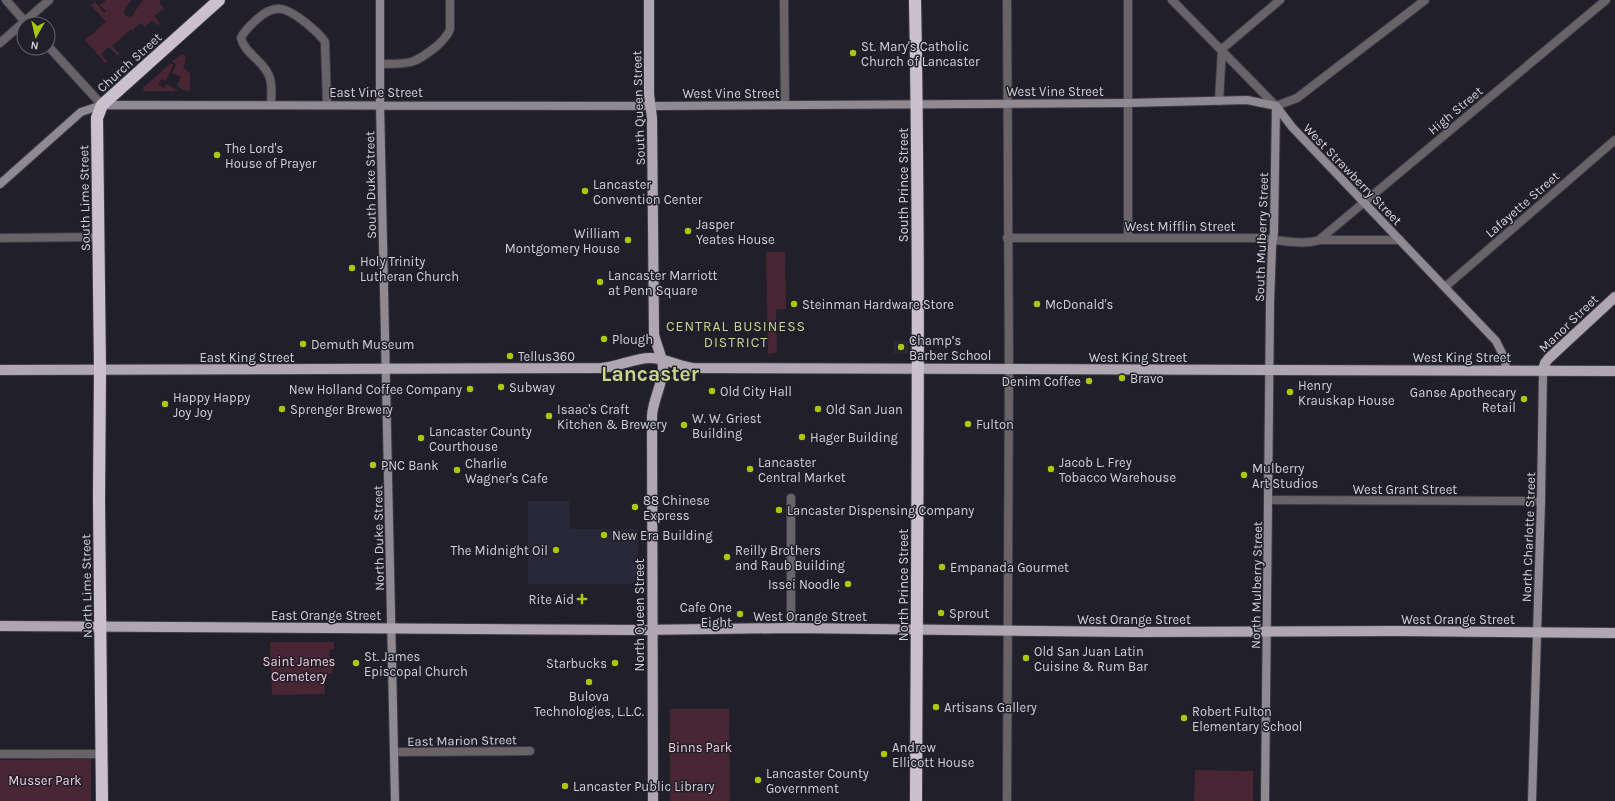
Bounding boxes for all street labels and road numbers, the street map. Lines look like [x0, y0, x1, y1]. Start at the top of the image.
street label: Church Street [94, 29, 165, 95]
street label: South Queen Street [629, 50, 648, 166]
street label: High Street [1425, 83, 1486, 138]
street label: West Vine Street [1006, 84, 1104, 99]
street label: East Vine Street [329, 85, 423, 100]
street label: West Vine Street [682, 86, 780, 101]
street label: West Strawberry Street [1300, 120, 1405, 228]
street label: South Prince Street [896, 128, 911, 242]
street label: South Duke Street [362, 131, 379, 239]
street label: South Lime Street [76, 145, 93, 251]
street label: Lafayette Street [1482, 168, 1562, 240]
street label: South Mulberry Street [1252, 172, 1271, 302]
street label: West Mifflin Street [1125, 219, 1235, 234]
street label: Manor Street [1536, 291, 1601, 355]
street label: East King Street [200, 350, 295, 365]
street label: West King Street [1089, 350, 1187, 365]
street label: West King Street [1413, 350, 1511, 365]
street label: North Charlotte Street [1519, 472, 1538, 602]
street label: West Grant Street [1353, 482, 1457, 497]
street label: North Duke Street [370, 485, 387, 591]
street label: North Mulberry Street [1248, 521, 1265, 649]
street label: North Prince Street [896, 529, 911, 641]
street label: North Lime Street [78, 534, 95, 638]
street label: North Queen Street [632, 558, 647, 671]
street label: East Orange Street [271, 608, 381, 623]
street label: West Orange Street [753, 609, 867, 624]
street label: West Orange Street [1077, 612, 1191, 627]
street label: West Orange Street [1401, 612, 1515, 627]
street label: East Marion Street [407, 732, 517, 749]

